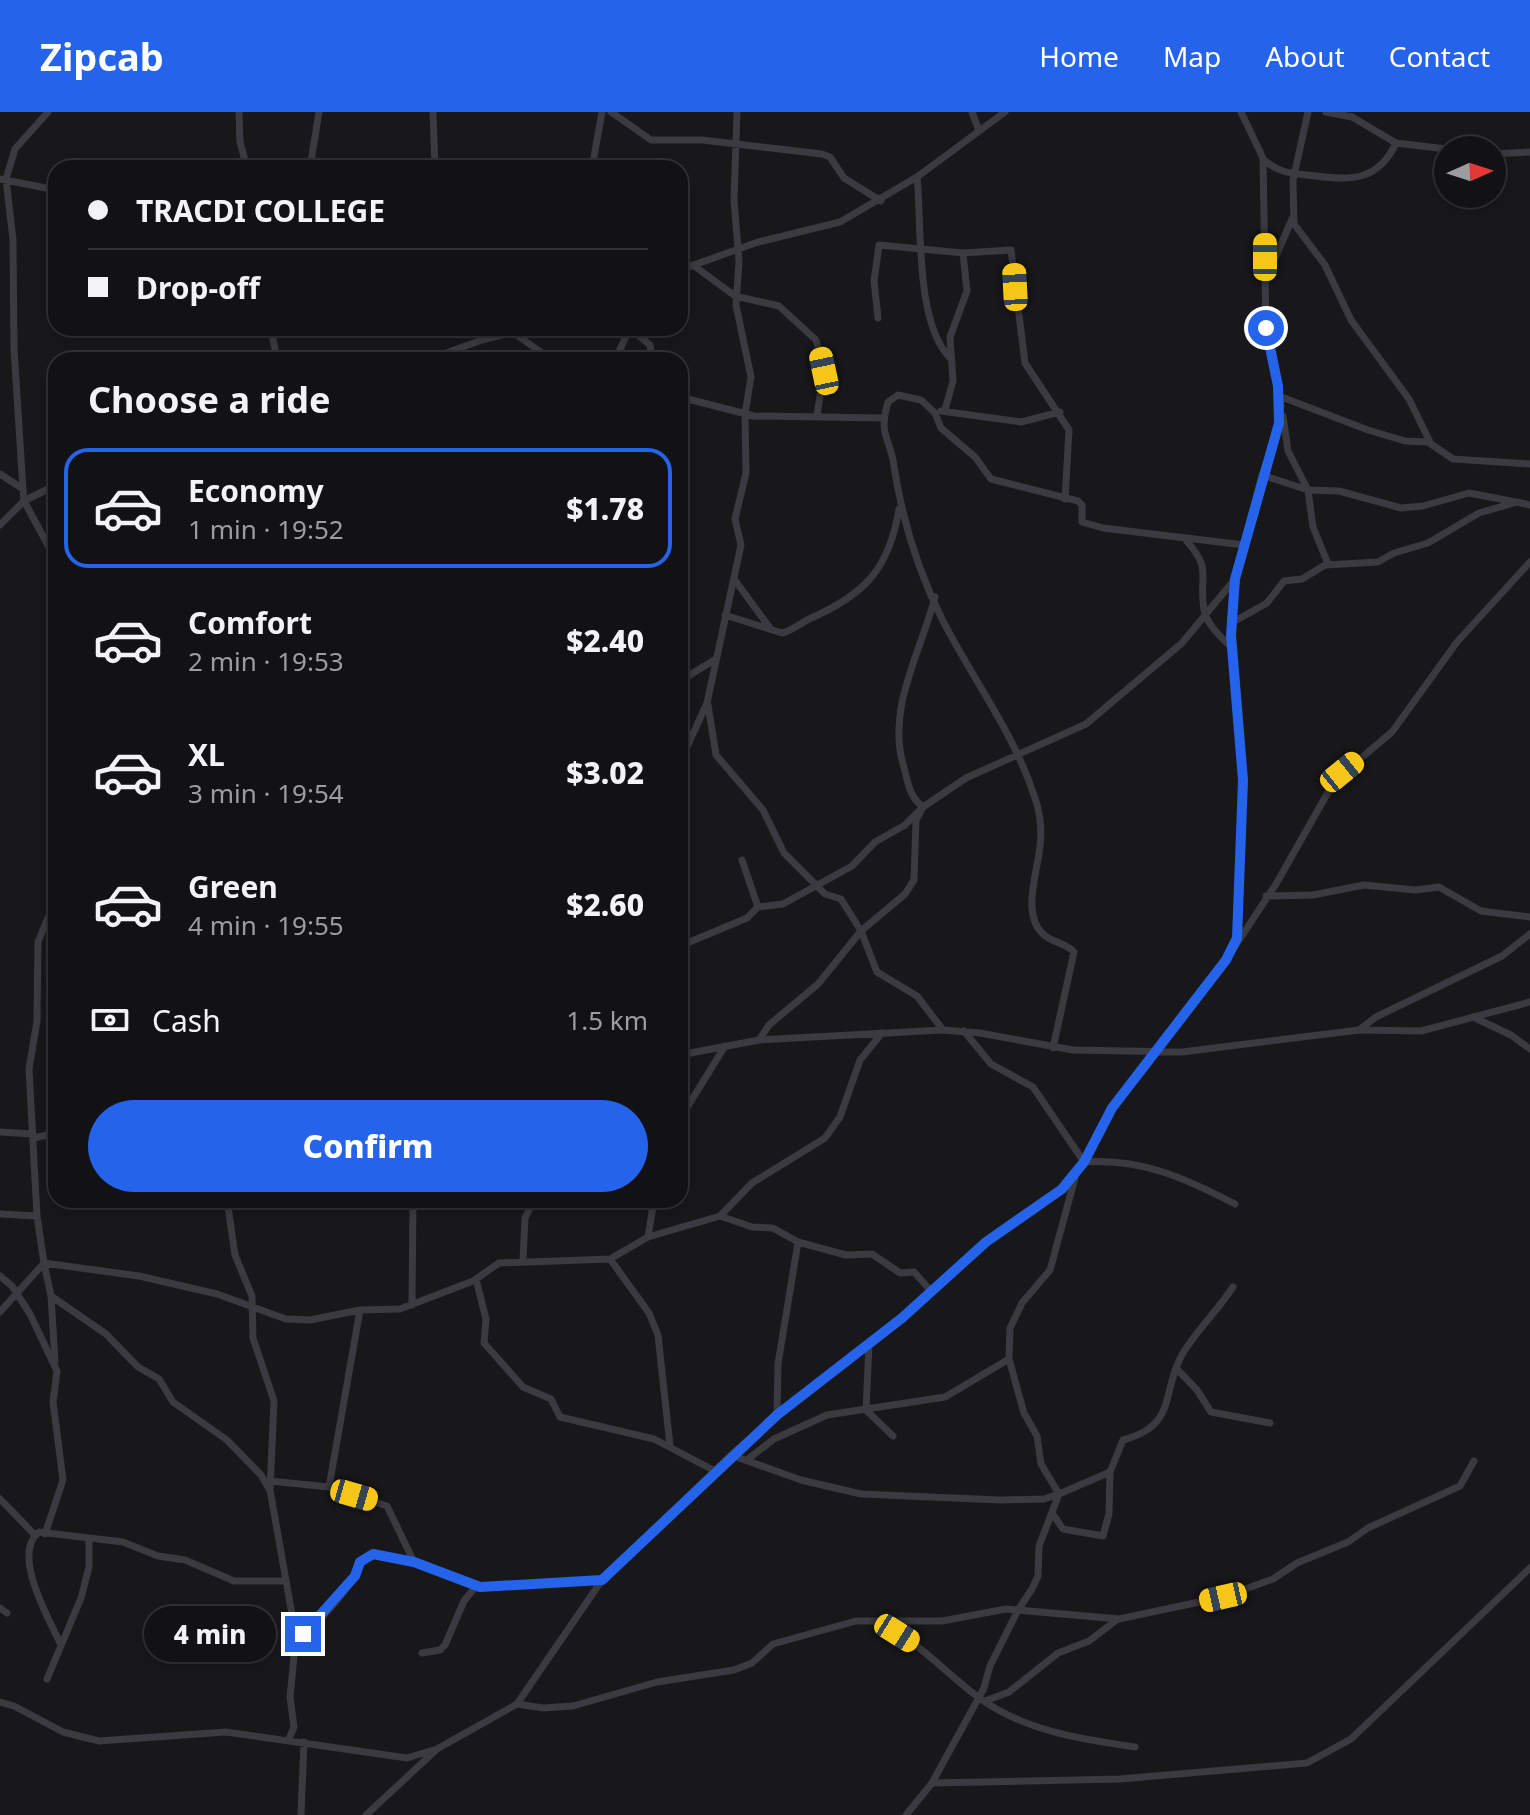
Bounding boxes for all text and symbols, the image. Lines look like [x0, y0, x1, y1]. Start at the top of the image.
text: Zipcab [40, 30, 164, 82]
text: Home [1039, 37, 1119, 75]
text: Map [1163, 37, 1221, 75]
text: About [1265, 37, 1345, 75]
text: Contact [1389, 37, 1490, 75]
north arrow [1434, 136, 1506, 208]
map controls [1434, 136, 1506, 208]
text: TRACDI COLLEGE [136, 190, 385, 231]
car [1253, 233, 1277, 281]
car [1002, 262, 1028, 312]
text: Drop-off [136, 267, 260, 308]
route start [1248, 310, 1284, 346]
car [807, 345, 841, 397]
text: Choose a ride [88, 375, 330, 424]
text: Economy [188, 470, 324, 511]
icon: car [92, 472, 164, 544]
text: $1.78 [566, 488, 644, 529]
text: 1 min · 19:52 [188, 511, 344, 547]
text: Comfort [188, 602, 312, 643]
icon: car [92, 604, 164, 676]
text: $2.40 [566, 620, 644, 661]
text: 2 min · 19:53 [188, 643, 344, 679]
text: XL [188, 734, 225, 775]
icon: car [92, 736, 164, 808]
car [1316, 748, 1368, 796]
text: $3.02 [566, 752, 644, 793]
text: 3 min · 19:54 [188, 775, 344, 811]
text: Green [188, 866, 278, 907]
icon: car [92, 868, 164, 940]
text: $2.60 [566, 884, 644, 925]
text: 4 min · 19:55 [188, 907, 344, 943]
icon: cash [88, 998, 132, 1042]
text: Cash [152, 1000, 221, 1041]
text: 1.5 km [566, 1002, 648, 1038]
button: Confirm [88, 1100, 648, 1192]
car [328, 1477, 380, 1513]
car [1197, 1580, 1249, 1614]
callout: 4 min [143, 1606, 275, 1662]
car [870, 1610, 924, 1656]
text: 4 min [174, 1616, 246, 1652]
route end [285, 1616, 321, 1652]

